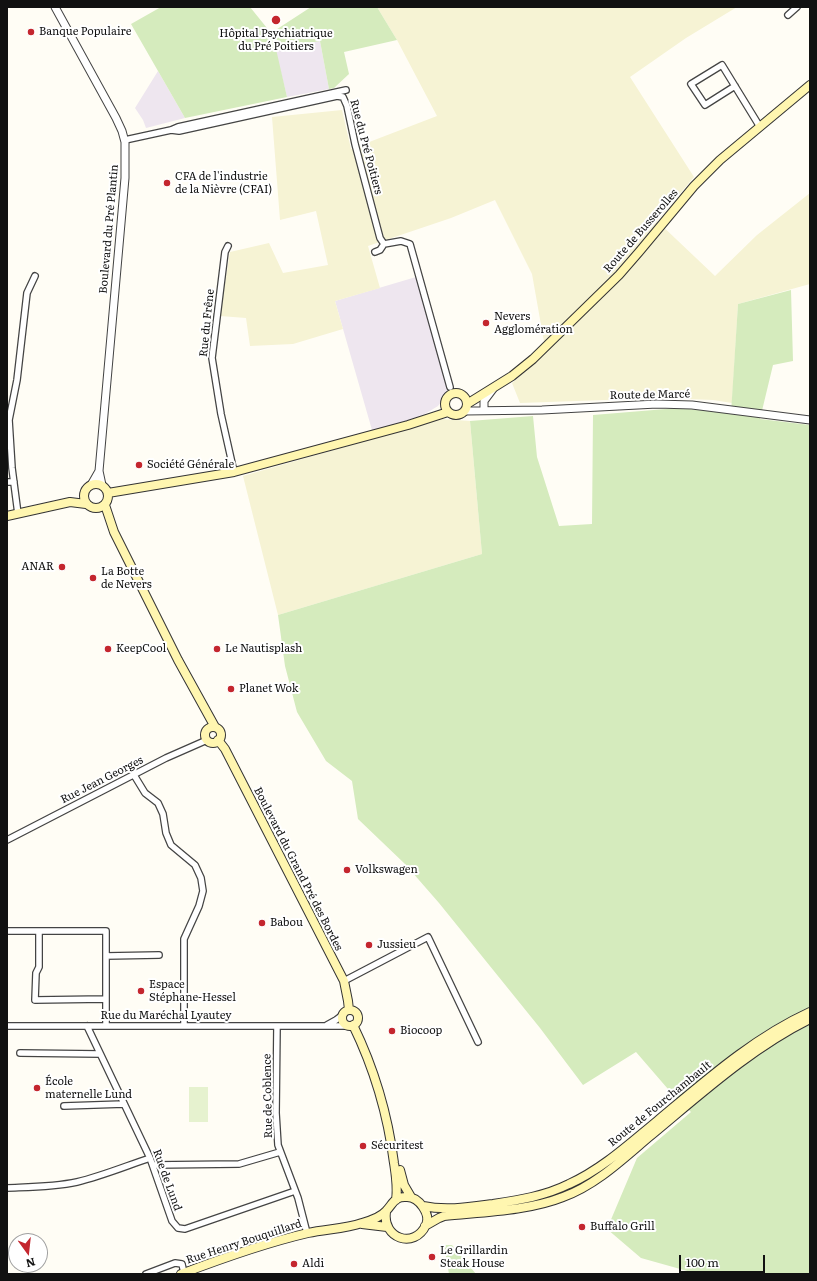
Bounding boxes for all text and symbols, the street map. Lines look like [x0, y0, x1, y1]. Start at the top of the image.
marker: Hôpital Psychiatrique du Pré Poitiers [270, 14, 282, 26]
place label: Banque Populaire [39, 25, 131, 39]
marker: Banque Populaire [26, 27, 36, 37]
place label: Hôpital Psychiatrique du Pré Poitiers [219, 27, 333, 53]
street label: Rue du Pré Poitiers [347, 98, 385, 196]
street label: Boulevard du Pré Plantin [97, 164, 121, 294]
place label: CFA de l'industrie de la Nièvre (CFAI) [175, 170, 272, 196]
marker: CFA de l'industrie de la Nièvre (CFAI) [162, 178, 172, 188]
street label: Route de Busserolles [601, 187, 681, 275]
street label: Rue du Frêne [197, 288, 217, 358]
place label: Nevers Agglomération [494, 310, 573, 336]
marker: Nevers Agglomération [481, 318, 491, 328]
street label: Route de Marcé [610, 388, 690, 402]
place label: Société Générale [147, 458, 234, 472]
marker: Société Générale [134, 460, 144, 470]
place label: ANAR [21, 560, 54, 574]
marker: ANAR [57, 562, 67, 572]
place label: La Botte de Nevers [101, 565, 152, 591]
marker: La Botte de Nevers [88, 573, 98, 583]
place label: KeepCool [116, 642, 166, 656]
place label: Le Nautisplash [225, 642, 302, 656]
marker: KeepCool [103, 644, 113, 654]
marker: Le Nautisplash [212, 644, 222, 654]
place label: Planet Wok [239, 682, 299, 696]
marker: Planet Wok [226, 684, 236, 694]
street label: Rue Jean Georges [58, 753, 146, 807]
street label: Boulevard du Grand Pré des Bordes [251, 785, 345, 953]
place label: Volkswagen [355, 863, 418, 877]
marker: Volkswagen [342, 865, 352, 875]
place label: Babou [270, 916, 303, 930]
marker: Babou [257, 918, 267, 928]
place label: Jussieu [377, 938, 416, 952]
marker: Jussieu [364, 940, 374, 950]
place label: Espace Stéphane-Hessel [149, 978, 236, 1004]
marker: Espace Stéphane-Hessel [136, 986, 146, 996]
street label: Rue du Maréchal Lyautey [100, 1009, 232, 1023]
place label: Biocoop [400, 1024, 442, 1038]
marker: Biocoop [387, 1026, 397, 1036]
street label: Rue de Coblence [261, 1054, 275, 1138]
street label: Route de Fourchambault [606, 1058, 714, 1150]
place label: École maternelle Lund [45, 1075, 132, 1101]
marker: École maternelle Lund [32, 1083, 42, 1093]
place label: Sécuritest [371, 1139, 424, 1153]
marker: Sécuritest [358, 1141, 368, 1151]
street label: Rue de Lund [150, 1147, 184, 1213]
street label: Rue Henry Bouquillard [185, 1217, 303, 1267]
place label: Buffalo Grill [590, 1220, 655, 1234]
marker: Buffalo Grill [577, 1222, 587, 1232]
north arrow [8, 1233, 48, 1273]
place label: Le Grillardin Steak House [440, 1244, 508, 1270]
scale bar [681, 1247, 767, 1273]
marker: Le Grillardin Steak House [427, 1252, 437, 1262]
text: 100 m [686, 1253, 719, 1271]
text: N [24, 1255, 37, 1273]
place label: Aldi [302, 1257, 324, 1271]
marker: Aldi [289, 1259, 299, 1269]

